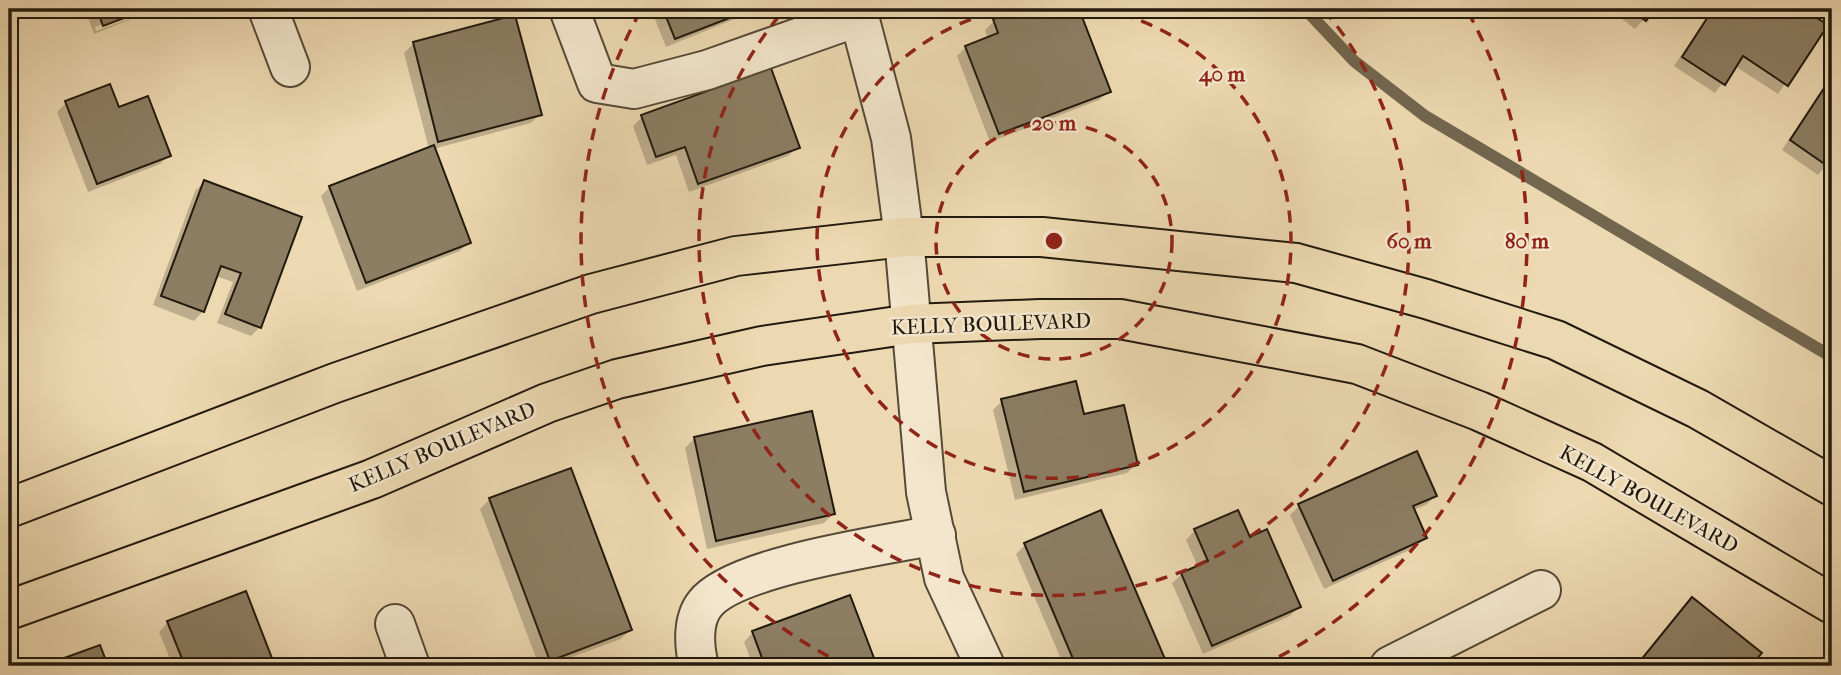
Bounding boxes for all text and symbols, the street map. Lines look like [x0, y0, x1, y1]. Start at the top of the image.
text: 40 m [1198, 62, 1246, 87]
text: 20 m [1032, 111, 1077, 135]
centre of rings [1042, 229, 1066, 253]
text: 60 m [1387, 229, 1432, 253]
text: 80 m [1505, 229, 1550, 253]
street label: KELLY BOULEVARD [890, 309, 1092, 339]
street label: KELLY BOULEVARD [345, 397, 539, 497]
street label: KELLY BOULEVARD [1556, 440, 1742, 558]

